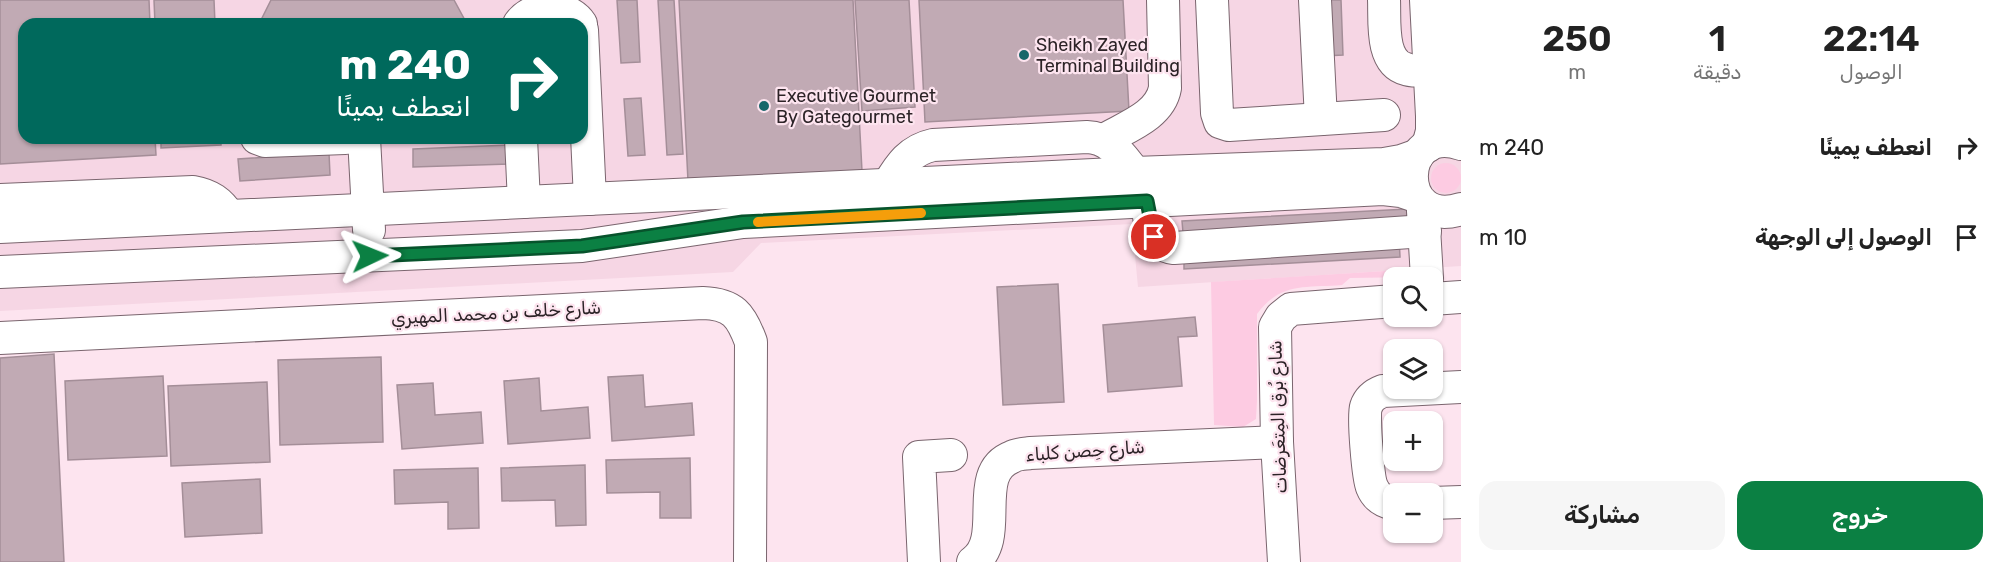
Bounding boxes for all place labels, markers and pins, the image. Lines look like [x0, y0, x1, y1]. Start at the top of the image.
place label: Sheikh Zayed Terminal Building [1036, 34, 1180, 77]
marker: Sheikh Zayed Terminal Building [1017, 48, 1031, 62]
place label: Executive Gourmet By Gategourmet [776, 85, 936, 128]
marker: Executive Gourmet By Gategourmet [757, 99, 771, 113]
pin [1128, 211, 1179, 262]

